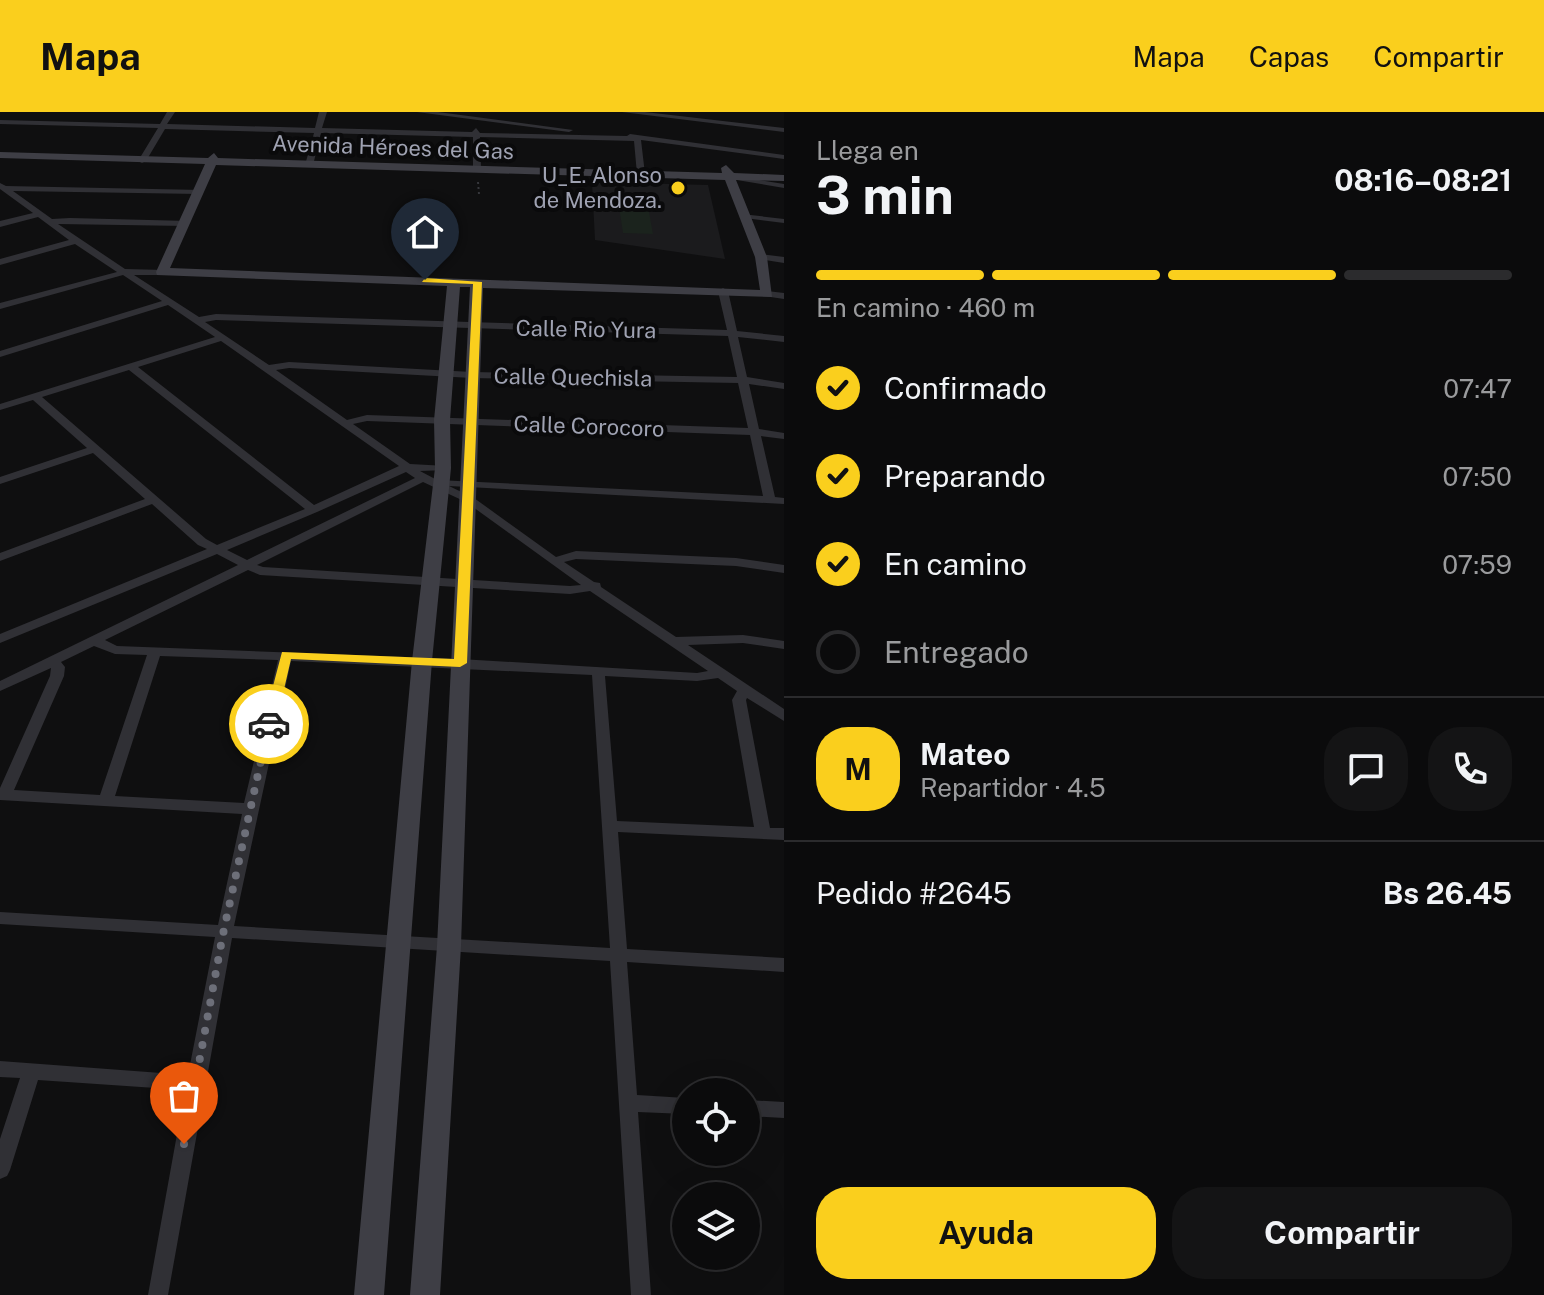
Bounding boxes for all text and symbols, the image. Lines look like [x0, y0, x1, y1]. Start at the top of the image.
text: Mapa [40, 34, 141, 79]
text: Mapa [1132, 40, 1205, 73]
text: Capas [1249, 40, 1329, 73]
text: Compartir [1373, 40, 1504, 73]
street label: Avenida Héroes del Gas [272, 130, 514, 164]
text: Llega en [816, 135, 919, 166]
place label: U_E. Alonso de Mendoza. [534, 162, 662, 213]
text: 08:16–08:21 [1334, 162, 1512, 198]
text: 3 min [816, 165, 954, 226]
marker: U_E. Alonso de Mendoza. [669, 179, 687, 197]
pin [391, 198, 459, 280]
icon: home [403, 210, 447, 254]
text: En camino · 460 m [816, 292, 1035, 323]
street label: Calle Rio Yura [515, 315, 657, 343]
street label: Calle Quechisla [493, 363, 653, 391]
icon: check [816, 366, 860, 410]
text: Confirmado [884, 370, 1047, 406]
text: 07:47 [1443, 373, 1512, 404]
street label: Calle Corocoro [513, 410, 665, 442]
icon: check [816, 454, 860, 498]
text: Preparando [884, 458, 1046, 494]
text: 07:50 [1443, 461, 1512, 492]
icon: check [816, 542, 860, 586]
text: En camino [884, 546, 1027, 582]
text: 07:59 [1442, 549, 1512, 580]
text: Entregado [884, 634, 1029, 670]
courier [229, 684, 309, 764]
icon: car [247, 702, 291, 746]
button: chat [1324, 727, 1408, 811]
button: phone [1428, 727, 1512, 811]
text: Mateo [920, 736, 1010, 772]
text: M [844, 751, 872, 787]
text: Repartidor · 4.5 [920, 772, 1106, 803]
text: Pedido #2645 [816, 875, 1012, 911]
text: Bs 26.45 [1383, 875, 1512, 911]
pin [150, 1062, 218, 1144]
icon: bag [162, 1074, 206, 1118]
map controls [672, 1078, 760, 1270]
button: locate [672, 1078, 760, 1166]
button: layers [672, 1182, 760, 1270]
button: Ayuda [816, 1187, 1156, 1279]
button: Compartir [1172, 1187, 1512, 1279]

